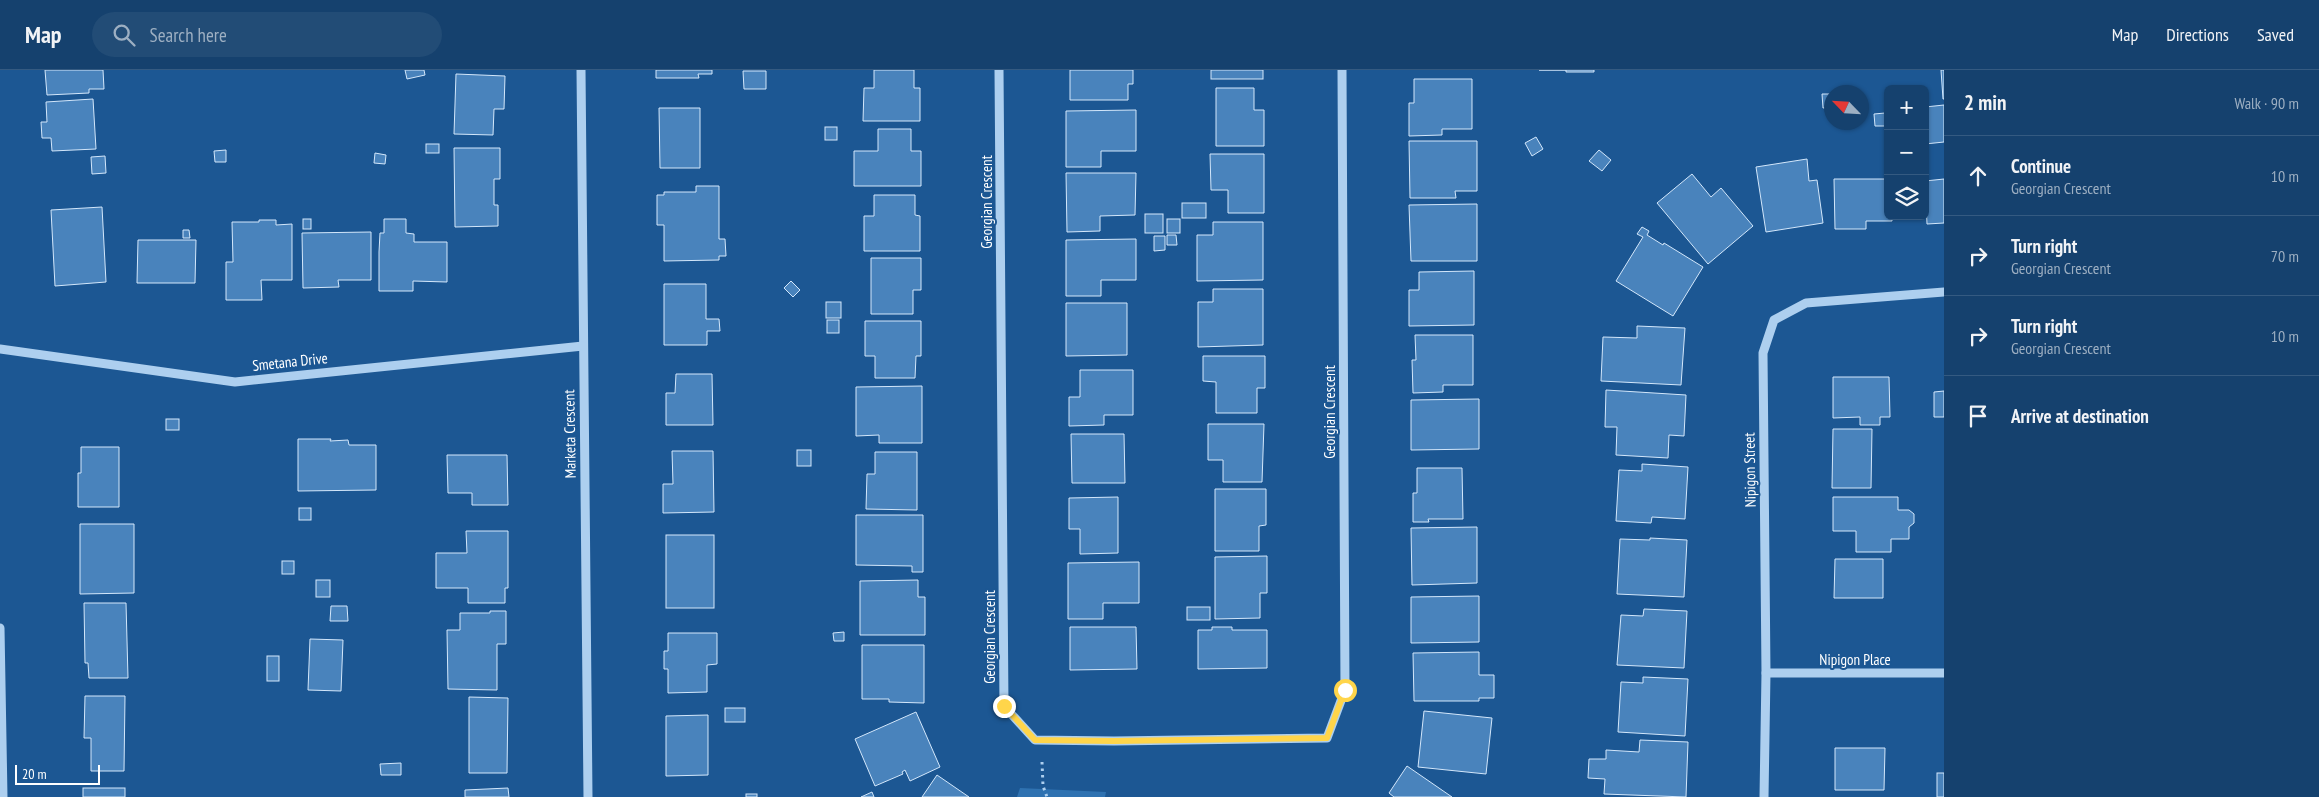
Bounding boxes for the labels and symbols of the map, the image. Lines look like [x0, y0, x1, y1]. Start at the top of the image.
north arrow [1824, 85, 1869, 130]
street label: Georgian Crescent [977, 155, 996, 249]
street label: Smetana Drive [251, 348, 328, 375]
street label: Georgian Crescent [1320, 365, 1339, 459]
street label: Marketa Crescent [559, 389, 580, 479]
street label: Nipigon Street [1739, 432, 1760, 508]
street label: Georgian Crescent [980, 590, 999, 684]
street label: Nipigon Place [1819, 650, 1891, 669]
route start [1334, 679, 1357, 702]
route end [993, 695, 1016, 718]
scale bar [15, 762, 100, 785]

